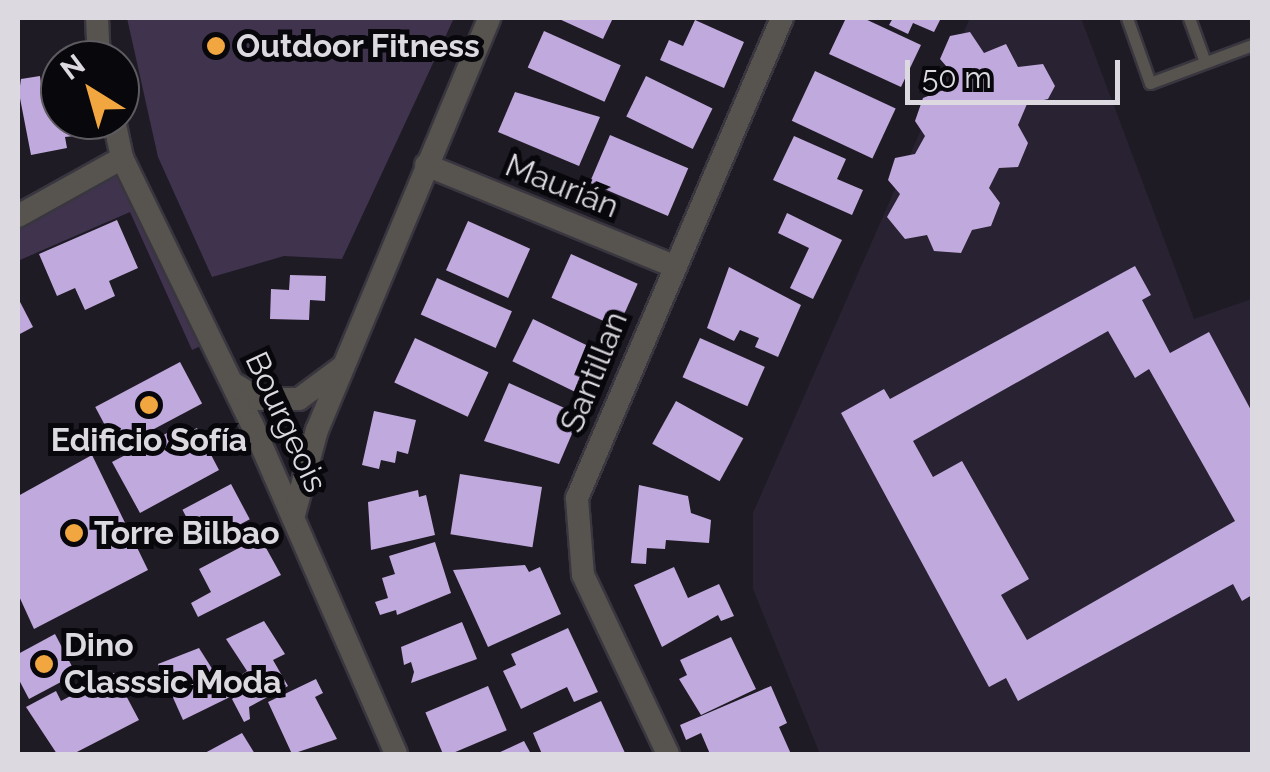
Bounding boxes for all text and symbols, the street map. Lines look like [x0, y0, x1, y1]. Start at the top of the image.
place label: Outdoor Fitness [236, 27, 480, 65]
marker: Outdoor Fitness [205, 35, 227, 57]
north arrow [40, 40, 140, 140]
scale bar [910, 40, 1125, 102]
text: N [54, 48, 91, 87]
text: 50 m [922, 60, 992, 95]
street label: Maurián [500, 146, 624, 226]
street label: Santillan [552, 306, 636, 438]
street label: Bourgeois [237, 346, 335, 498]
marker: Edificio Sofía [138, 394, 160, 416]
place label: Edificio Sofía [51, 421, 247, 459]
place label: Torre Bilbao [94, 514, 280, 552]
marker: Torre Bilbao [63, 522, 85, 544]
place label: Dino Classsic Moda [64, 627, 282, 702]
marker: Dino Classsic Moda [33, 653, 55, 675]

